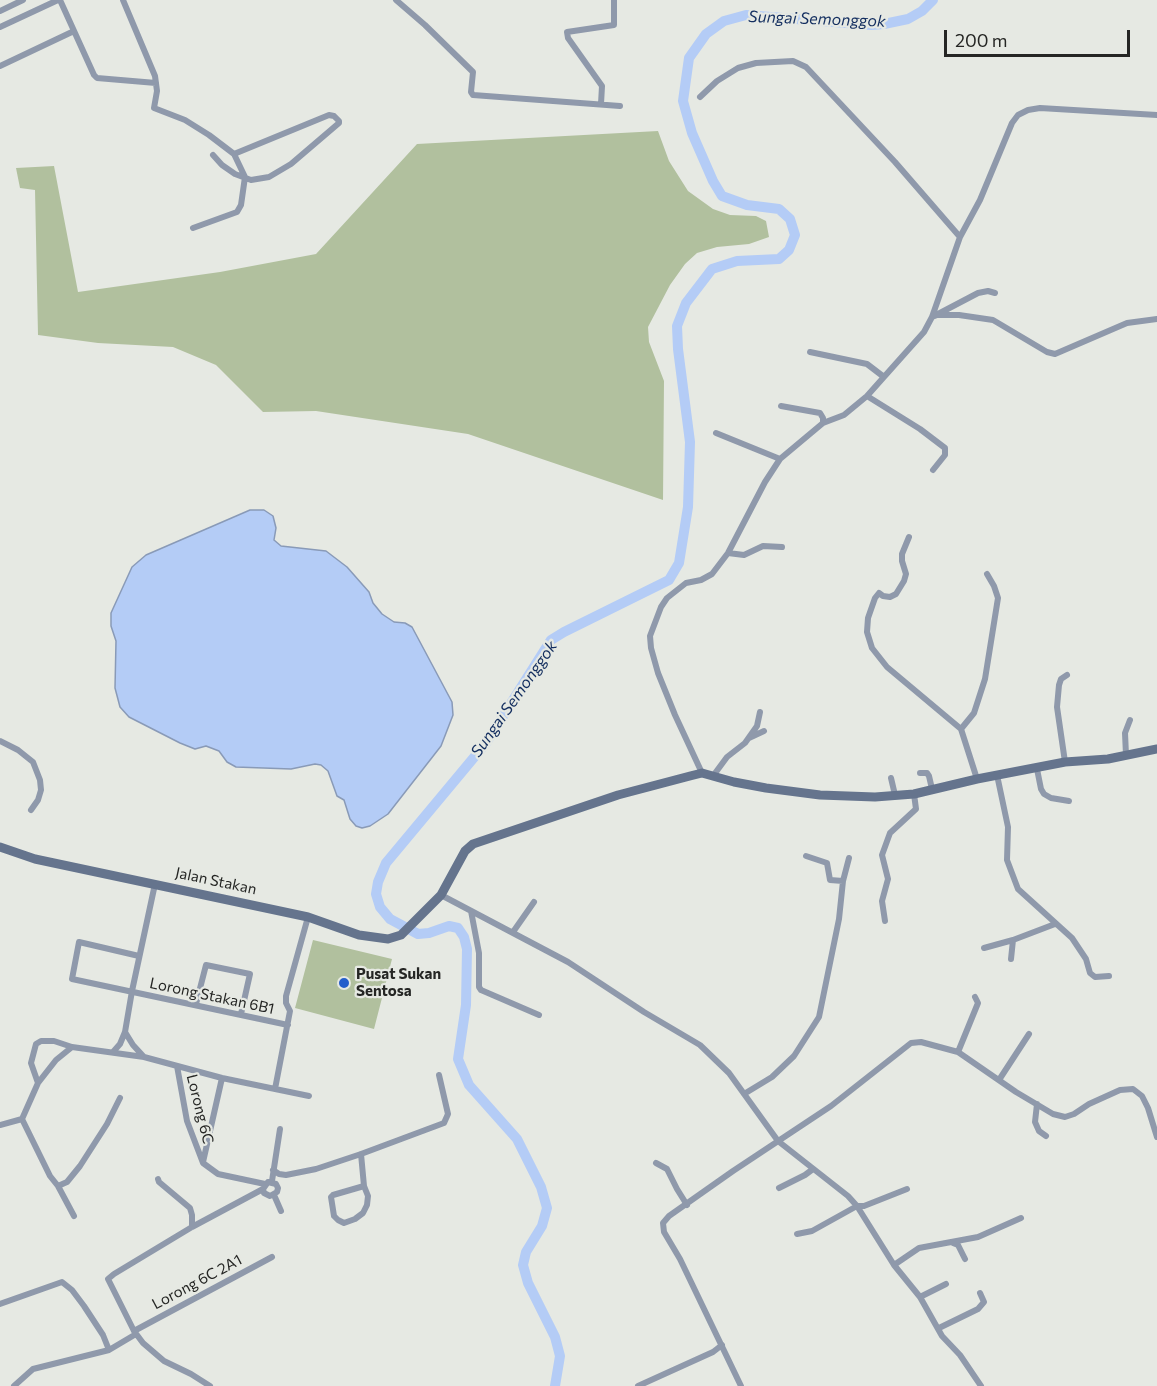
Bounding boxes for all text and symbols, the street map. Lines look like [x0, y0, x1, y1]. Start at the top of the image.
water label: Sungai Semonggok [748, 7, 886, 31]
scale bar [947, 18, 1133, 56]
text: 200 m [955, 29, 1008, 51]
water label: Sungai Semonggok [467, 637, 561, 761]
street label: Jalan Stakan [174, 864, 258, 898]
place label: Pusat Sukan Sentosa [356, 965, 441, 1000]
street label: Lorong Stakan 6B1 [148, 974, 276, 1018]
marker: Pusat Sukan Sentosa [337, 976, 351, 990]
street label: Lorong 6C [183, 1072, 217, 1146]
street label: Lorong 6C 2A1 [149, 1251, 245, 1313]

